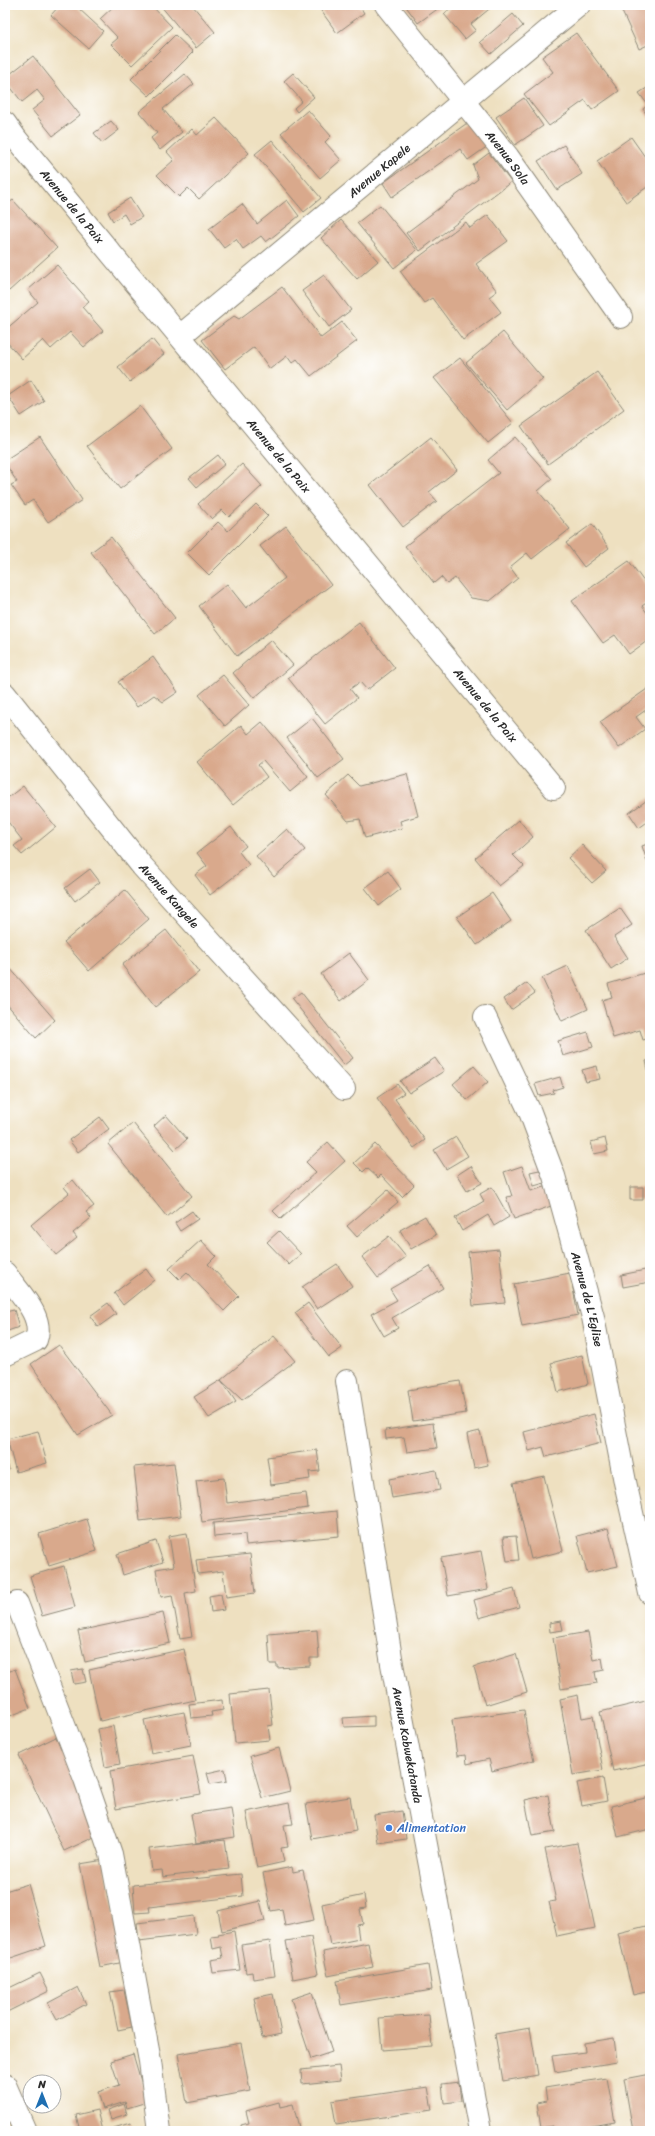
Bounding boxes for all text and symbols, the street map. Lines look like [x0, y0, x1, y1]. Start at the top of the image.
street label: Avenue Sola [479, 124, 536, 191]
street label: Avenue Kapele [342, 138, 416, 204]
street label: Avenue de la Paix [33, 163, 111, 250]
street label: Avenue de la Paix [240, 412, 317, 499]
street label: Avenue de la Paix [447, 662, 524, 749]
street label: Avenue Kangele [132, 857, 205, 934]
street label: Avenue de L'Eglise [564, 1248, 610, 1349]
street label: Avenue Kabwekatanda [385, 1684, 429, 1806]
place label: Alimentation [396, 1817, 466, 1839]
marker: Alimentation [384, 1823, 394, 1833]
north arrow [22, 2074, 62, 2114]
text: N [37, 2075, 46, 2094]

